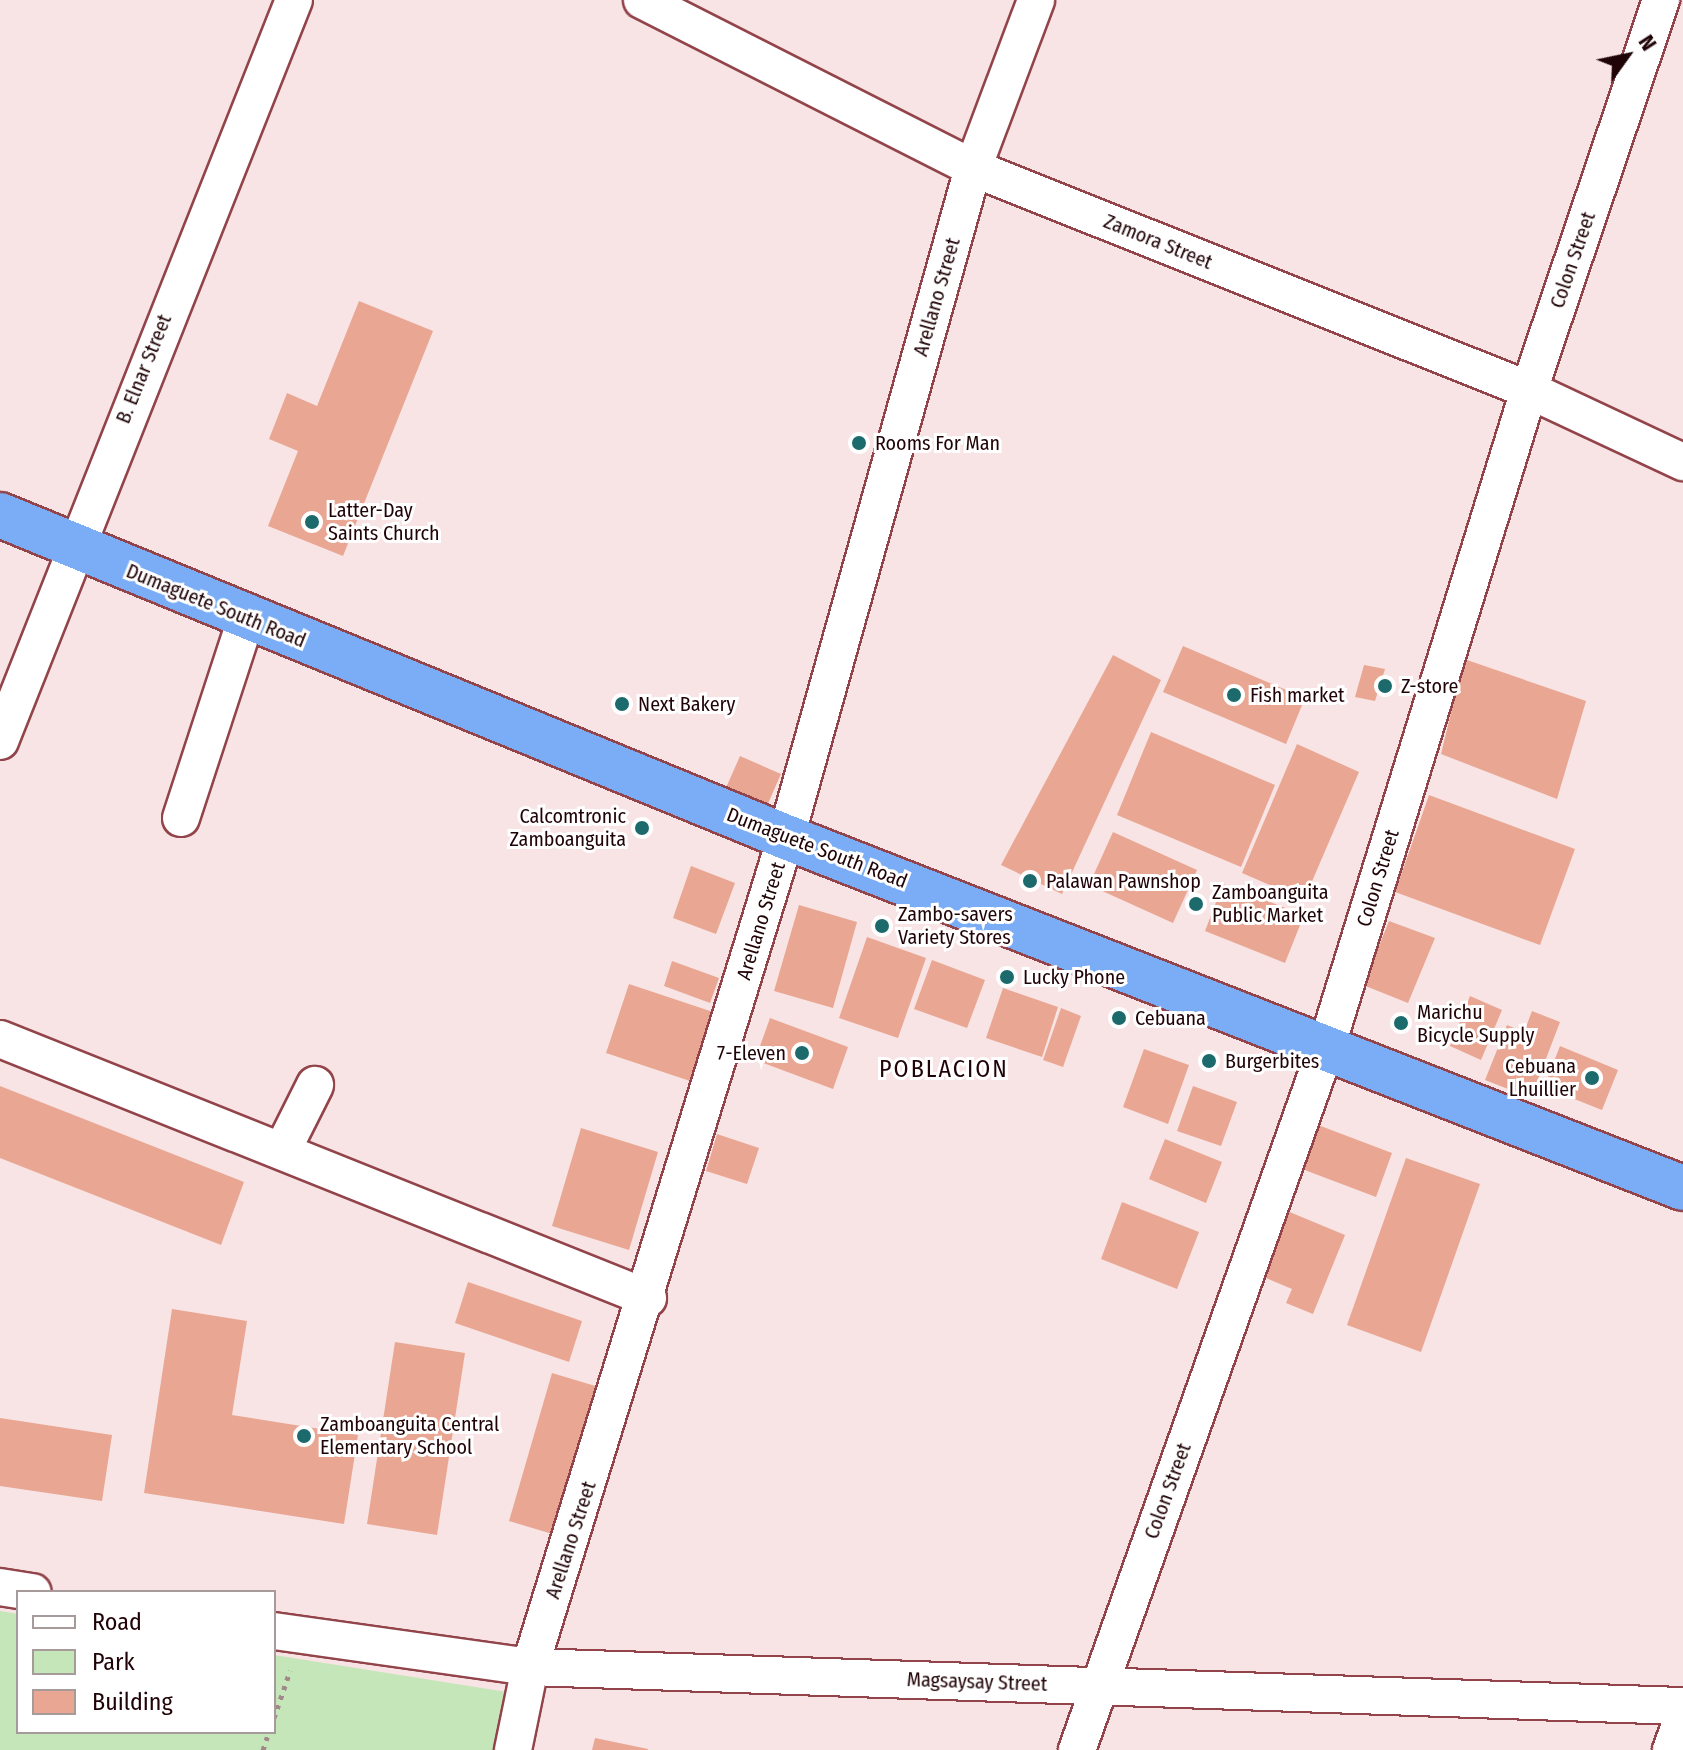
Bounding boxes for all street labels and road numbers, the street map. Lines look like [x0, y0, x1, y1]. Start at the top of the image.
street label: Zamora Street [1100, 209, 1216, 275]
street label: Colon Street [1545, 209, 1601, 311]
street label: Arellano Street [909, 235, 965, 359]
street label: B. Elnar Street [111, 311, 177, 427]
street label: Dumaguete South Road [123, 559, 309, 653]
street label: Dumaguete South Road [723, 802, 911, 894]
street label: Colon Street [1352, 826, 1404, 930]
street label: Arellano Street [732, 859, 790, 983]
street label: Colon Street [1140, 1440, 1196, 1542]
street label: Arellano Street [541, 1478, 601, 1602]
street label: Magsaysay Street [906, 1668, 1048, 1696]

